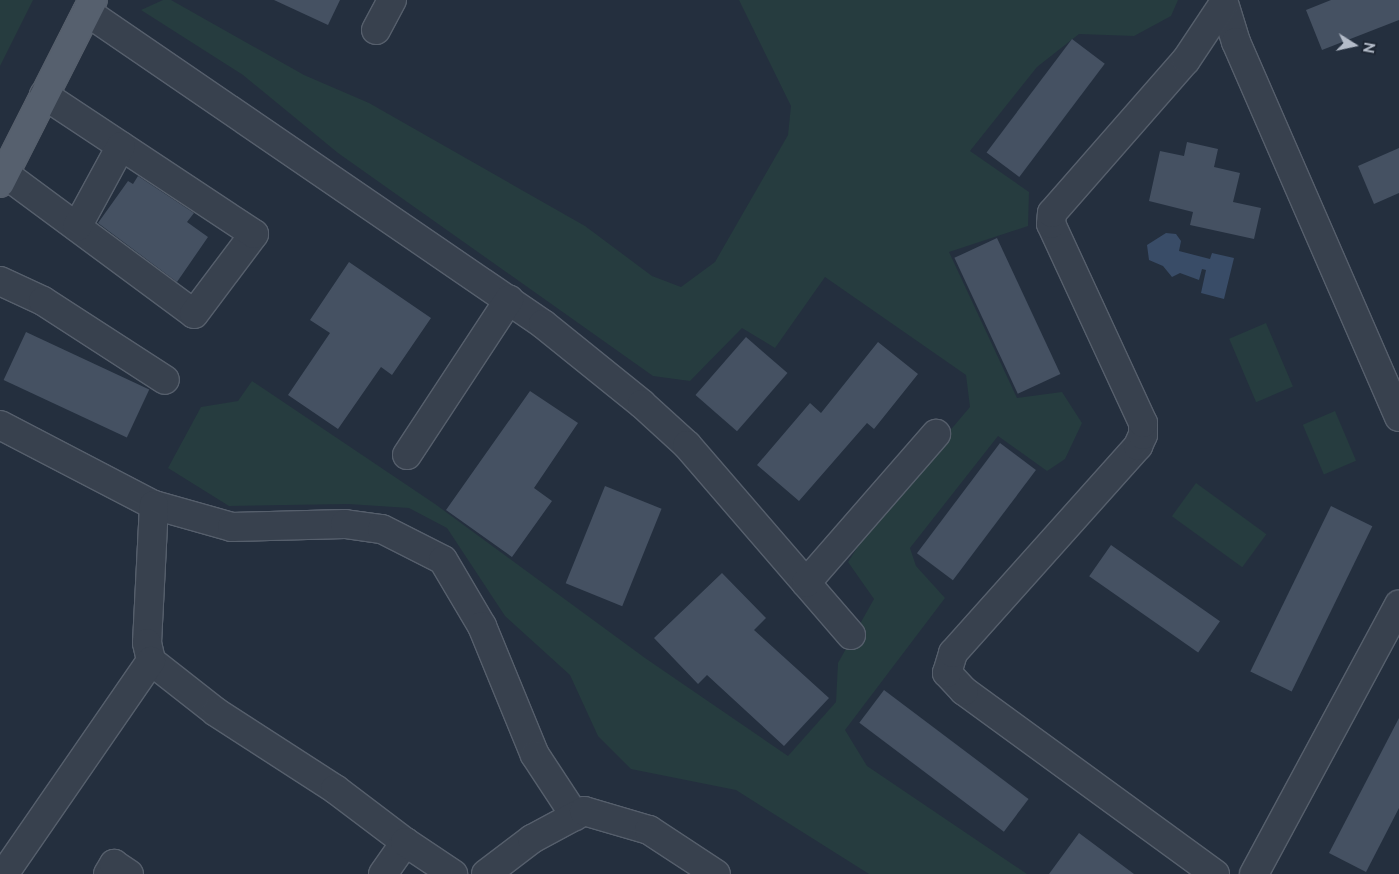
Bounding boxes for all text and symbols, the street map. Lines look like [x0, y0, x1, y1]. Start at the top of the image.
north arrow [1329, 20, 1379, 70]
text: N [1360, 41, 1378, 54]

